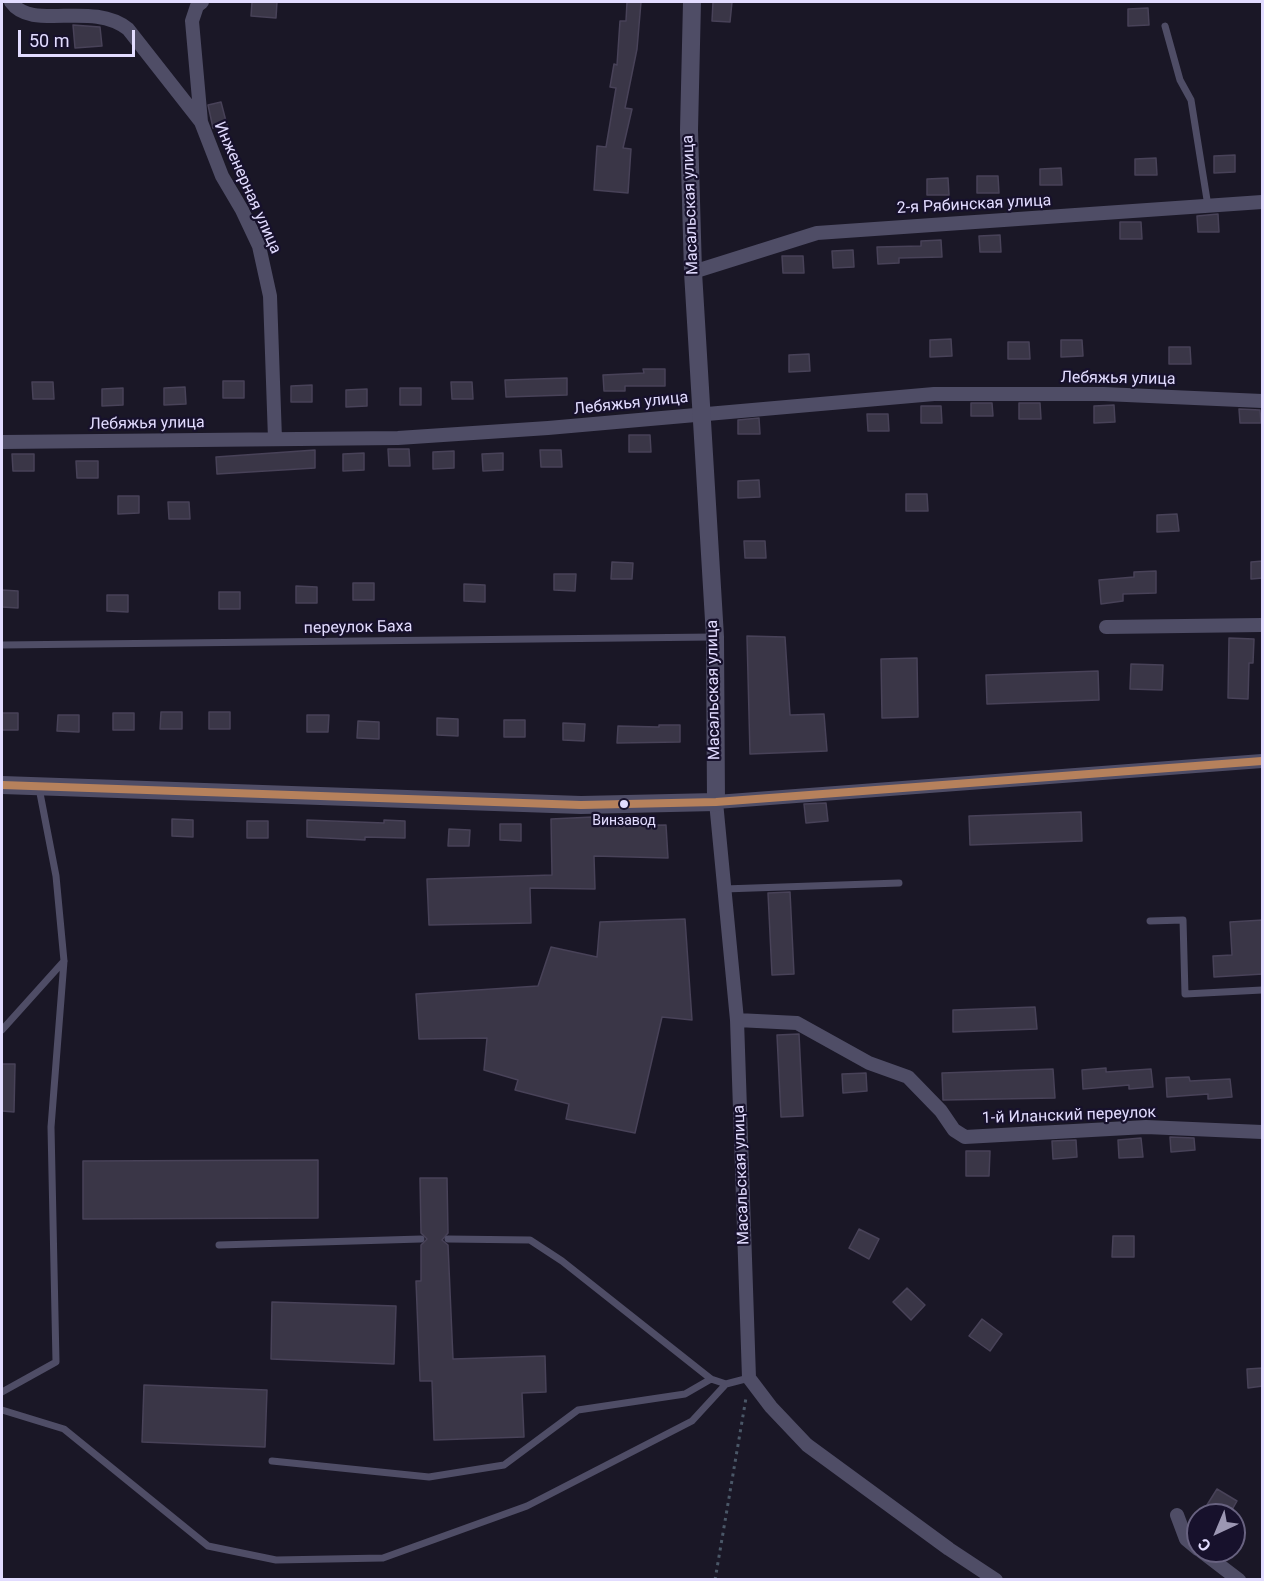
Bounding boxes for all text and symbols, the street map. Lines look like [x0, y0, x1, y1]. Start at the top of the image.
scale bar [21, 18, 138, 56]
text: 50 m [29, 30, 69, 51]
street label: Инженерная улица [209, 119, 285, 257]
street label: Масальская улица [679, 135, 703, 275]
street label: 2-я Рябинская улица [896, 191, 1052, 219]
street label: Лебяжья улица [1060, 368, 1176, 390]
street label: Лебяжья улица [573, 388, 689, 420]
street label: Лебяжья улица [89, 413, 205, 435]
street label: переулок Баха [303, 617, 413, 639]
street label: Масальская улица [703, 620, 725, 760]
marker: Винзавод [618, 798, 630, 810]
place label: Винзавод [592, 813, 656, 829]
street label: 1-й Иланский переулок [982, 1103, 1156, 1129]
street label: Масальская улица [730, 1105, 754, 1245]
north arrow [1186, 1503, 1246, 1563]
text: С [1194, 1534, 1215, 1555]

